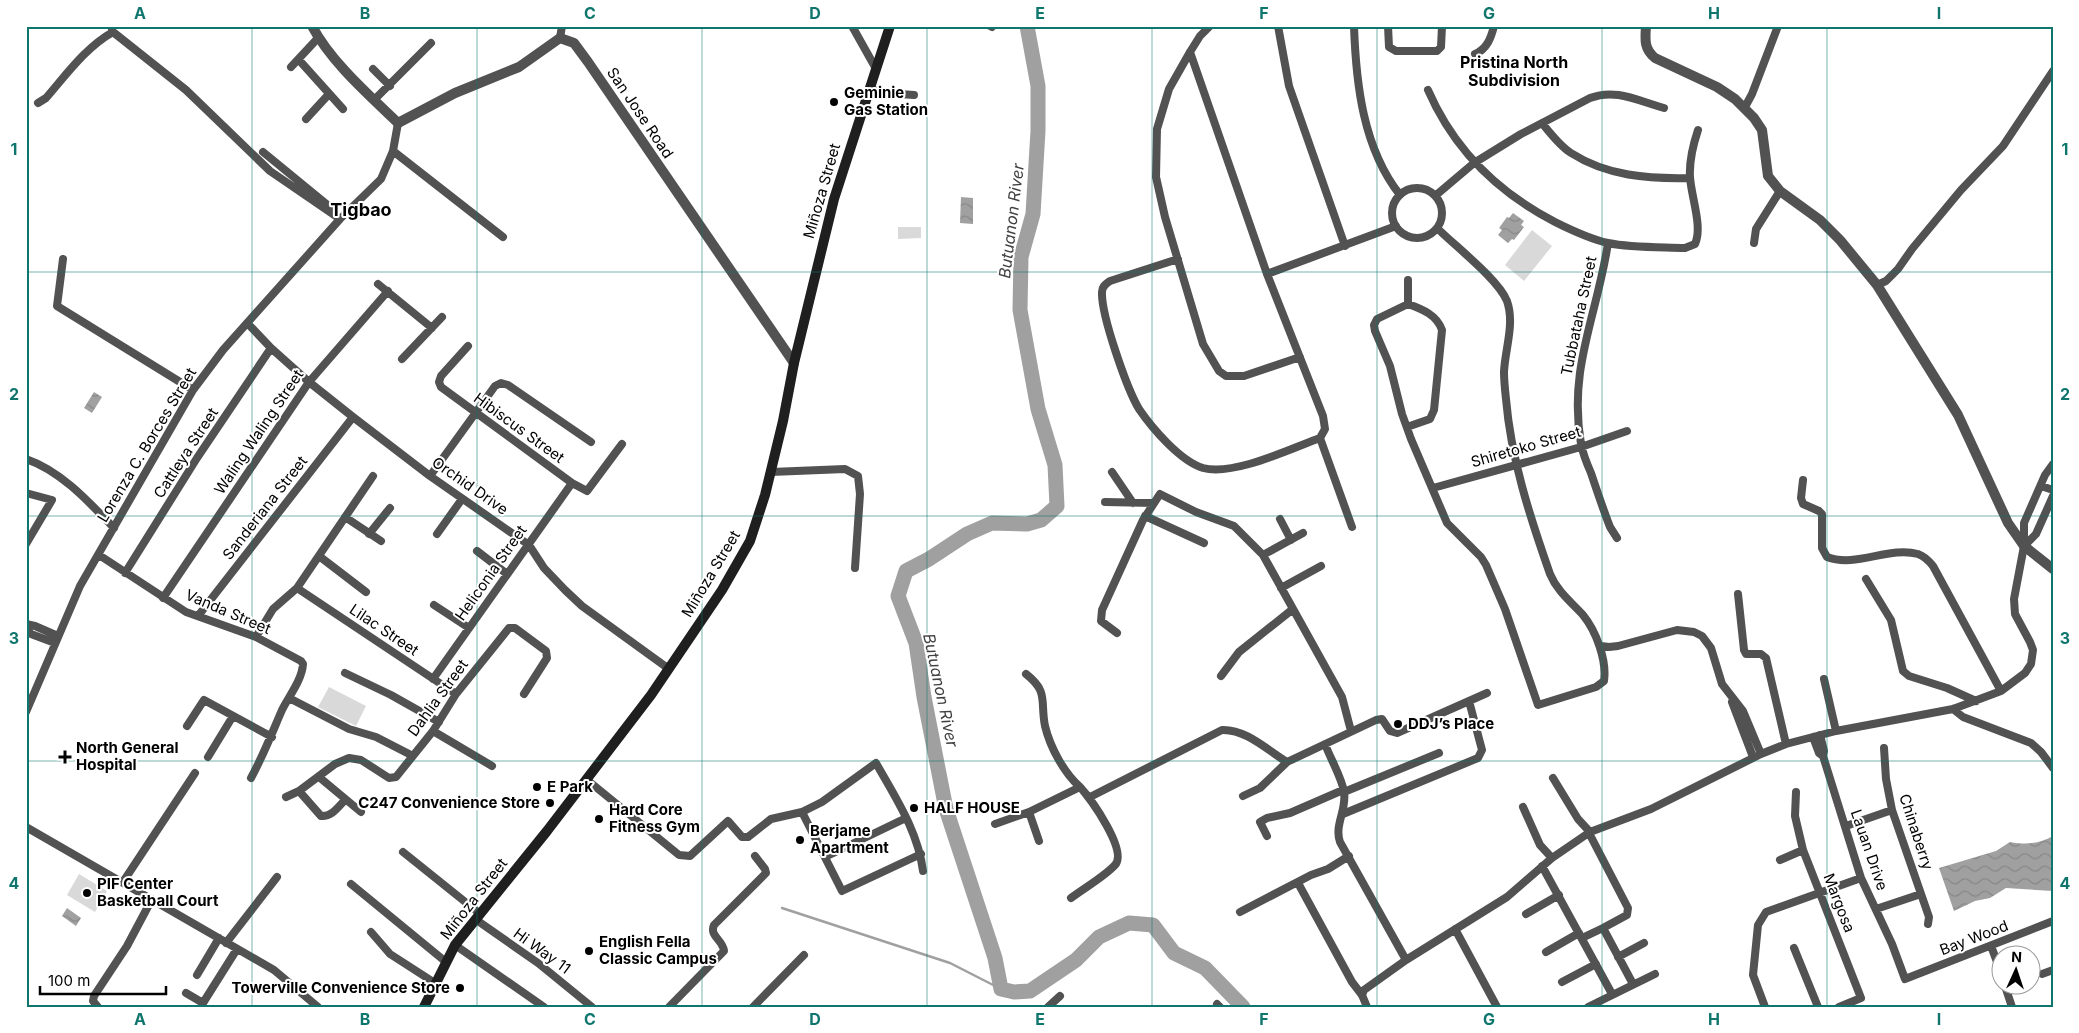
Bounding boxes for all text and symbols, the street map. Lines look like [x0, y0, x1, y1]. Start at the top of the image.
text: A [134, 3, 146, 23]
text: B [360, 3, 370, 23]
text: C [584, 3, 596, 23]
text: D [809, 3, 821, 23]
text: E [1035, 3, 1045, 23]
text: F [1259, 3, 1269, 23]
text: G [1483, 3, 1495, 23]
text: H [1708, 3, 1720, 23]
text: I [1937, 3, 1941, 23]
district label: Pristina North Subdivision [1460, 52, 1568, 90]
street label: San Jose Road [603, 64, 678, 162]
place label: Geminie Gas Station [844, 83, 928, 119]
marker: Geminie Gas Station [828, 96, 840, 108]
text: 1 [11, 139, 17, 159]
text: 1 [2062, 139, 2068, 159]
street label: Miñoza Street [799, 141, 844, 241]
water label: Butuanon River [994, 161, 1028, 280]
district label: Tigbao [330, 199, 392, 220]
street label: Tubbataha Street [1557, 254, 1600, 377]
street label: Lorenza C. Borces Street [93, 364, 200, 525]
street label: Waling Waling Street [210, 366, 307, 498]
text: 2 [9, 384, 19, 404]
text: 2 [2060, 384, 2070, 404]
street label: Hibiscus Street [470, 388, 568, 467]
street label: Cattleya Street [149, 404, 222, 502]
street label: Shiretoko Street [1469, 422, 1583, 471]
street label: Sanderiana Street [218, 452, 311, 563]
street label: Orchid Drive [429, 452, 512, 519]
street label: Heliconia Street [451, 521, 531, 624]
street label: Miñoza Street [677, 527, 744, 621]
street label: Vanda Street [183, 585, 274, 638]
street label: Lilac Street [346, 600, 423, 660]
text: 3 [9, 628, 19, 648]
text: 3 [2060, 628, 2070, 648]
water label: Butuanon River [919, 631, 963, 750]
street label: Dahlia Street [403, 656, 472, 740]
place label: DDJ’s Place [1408, 714, 1494, 733]
marker: DDJ’s Place [1392, 718, 1404, 730]
place label: North General Hospital [76, 738, 179, 774]
marker: North General Hospital [58, 750, 72, 764]
place label: E Park [547, 777, 593, 796]
marker: E Park [531, 781, 543, 793]
street label: Chinaberry [1895, 791, 1938, 873]
place label: C247 Convenience Store [358, 793, 540, 812]
marker: C247 Convenience Store [544, 797, 556, 809]
place label: HALF HOUSE [924, 798, 1020, 817]
place label: Hard Core Fitness Gym [609, 800, 700, 836]
marker: HALF HOUSE [908, 802, 920, 814]
street label: Lauan Drive [1847, 807, 1892, 893]
marker: Hard Core Fitness Gym [593, 813, 605, 825]
place label: Berjame Apartment [810, 821, 889, 857]
marker: Berjame Apartment [794, 834, 806, 846]
street label: Miñoza Street [436, 854, 511, 943]
street label: Margosa [1820, 871, 1859, 935]
text: 4 [9, 873, 20, 893]
text: 4 [2060, 873, 2071, 893]
place label: PIF Center Basketball Court [97, 874, 219, 910]
marker: PIF Center Basketball Court [81, 887, 93, 899]
street label: Bay Wood [1937, 916, 2011, 959]
street label: Hi Way 11 [510, 923, 575, 978]
place label: English Fella Classic Campus [599, 932, 717, 968]
marker: English Fella Classic Campus [583, 945, 595, 957]
north arrow [1992, 946, 2042, 996]
text: N [2011, 948, 2022, 965]
scale bar [40, 963, 166, 995]
text: 100 m [48, 971, 90, 990]
place label: Towerville Convenience Store [232, 978, 450, 997]
marker: Towerville Convenience Store [454, 982, 466, 994]
text: A [134, 1009, 146, 1029]
text: B [360, 1009, 370, 1029]
text: C [584, 1009, 596, 1029]
text: D [809, 1009, 821, 1029]
text: E [1035, 1009, 1045, 1029]
text: F [1259, 1009, 1269, 1029]
text: G [1483, 1009, 1495, 1029]
text: H [1708, 1009, 1720, 1029]
text: I [1937, 1009, 1941, 1029]

